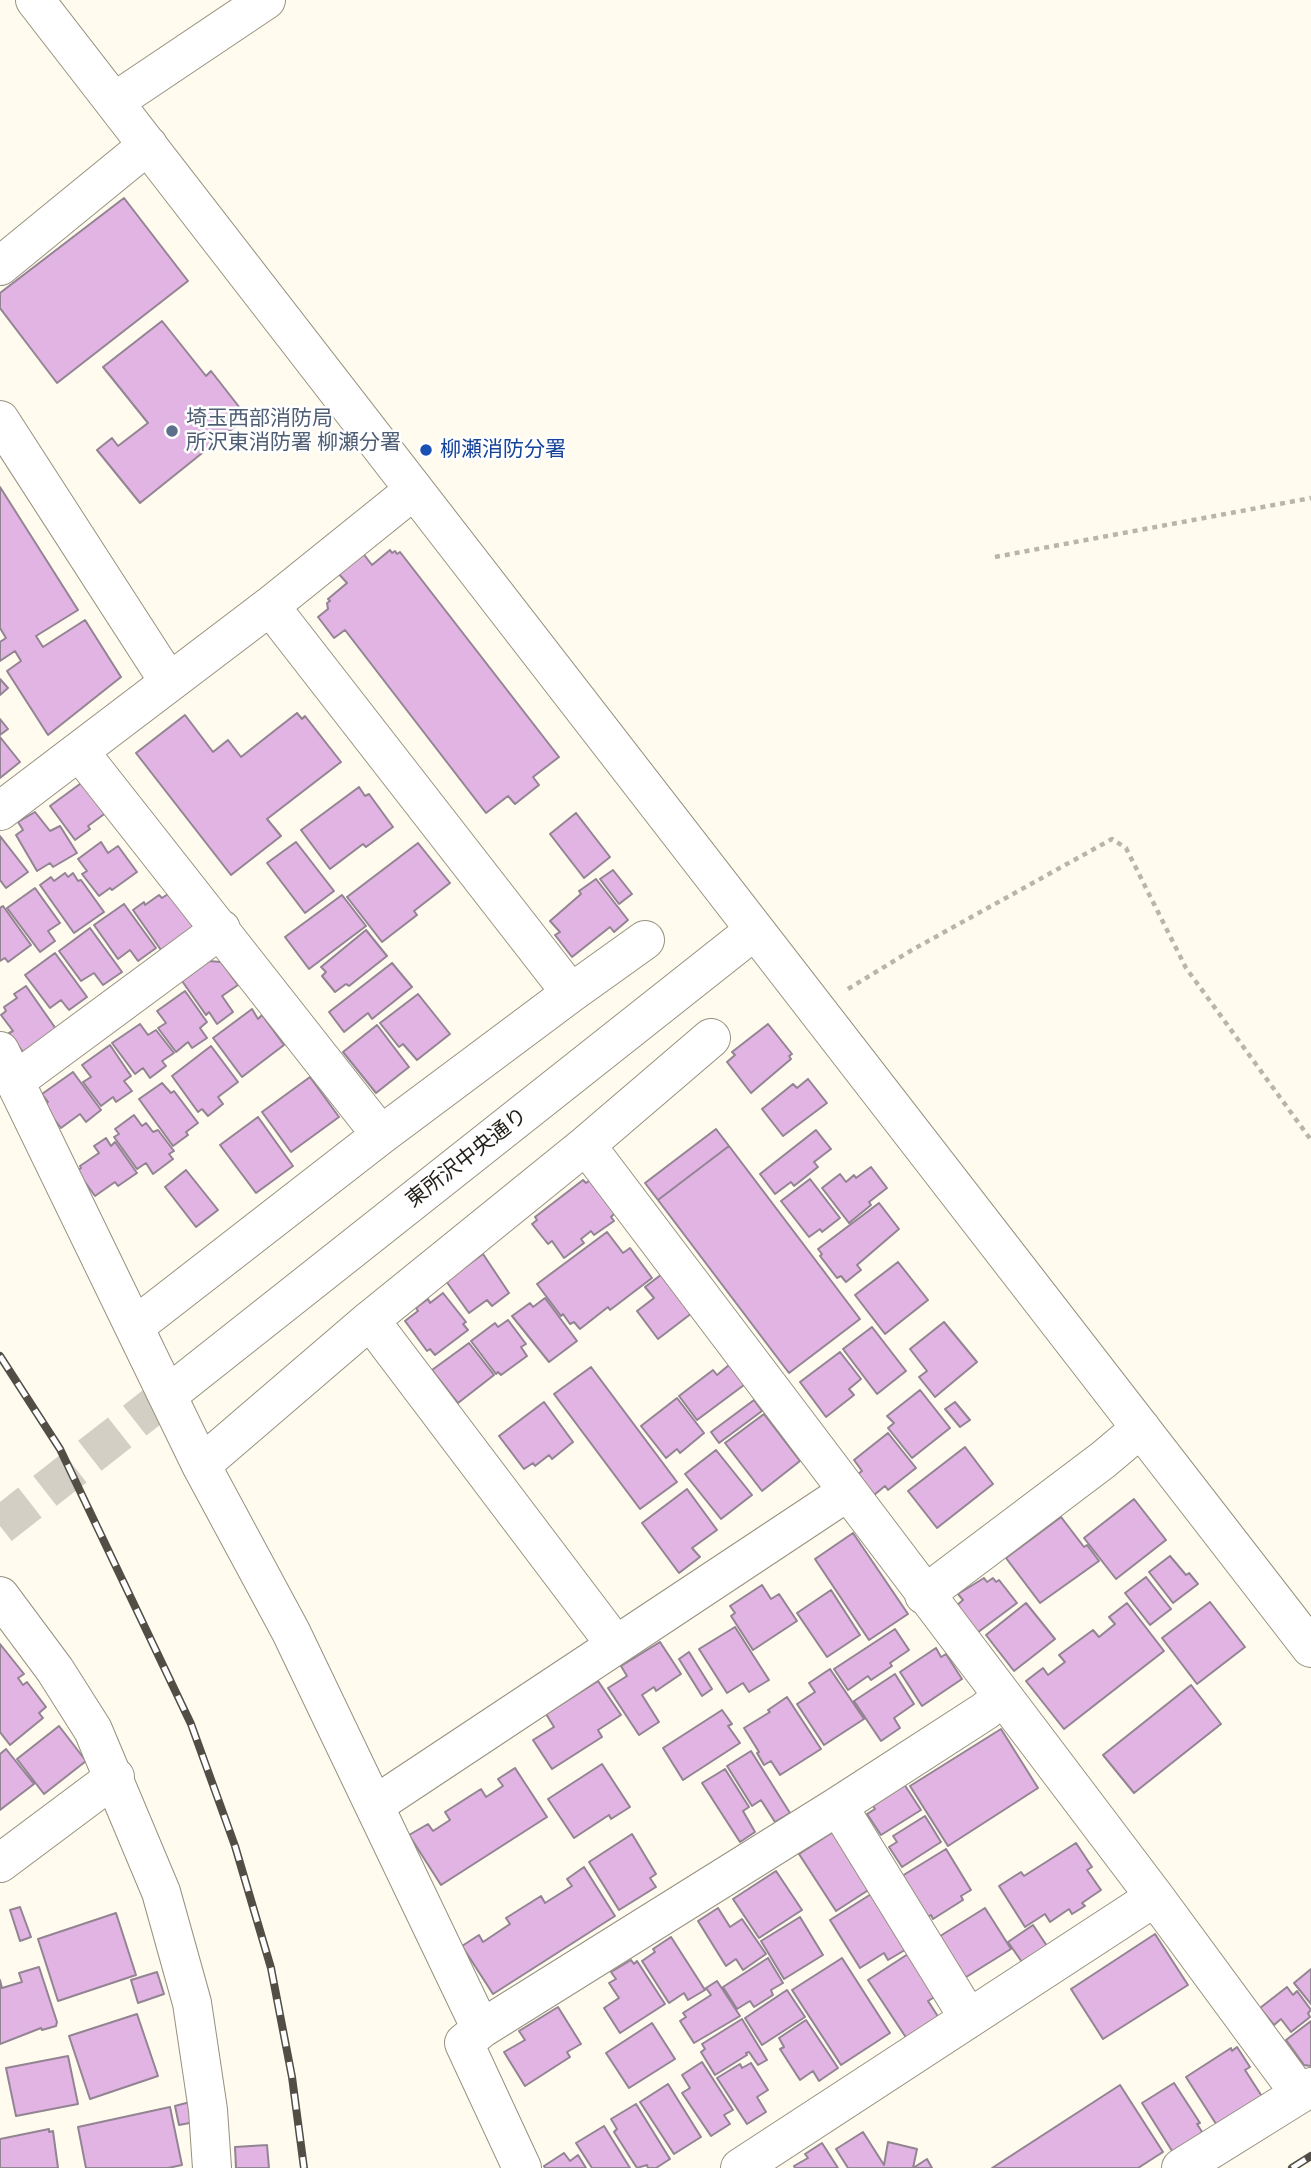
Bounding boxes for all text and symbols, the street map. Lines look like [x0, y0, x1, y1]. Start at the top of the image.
place label: 埼玉西部消防局 所沢東消防署 柳瀬分署 [186, 406, 401, 456]
marker: 埼玉西部消防局 所沢東消防署 柳瀬分署 [164, 423, 180, 439]
place label: 柳瀬消防分署 [440, 437, 566, 463]
marker: 柳瀬消防分署 [418, 442, 434, 458]
street label: 東所沢中央通り [401, 1103, 533, 1213]

